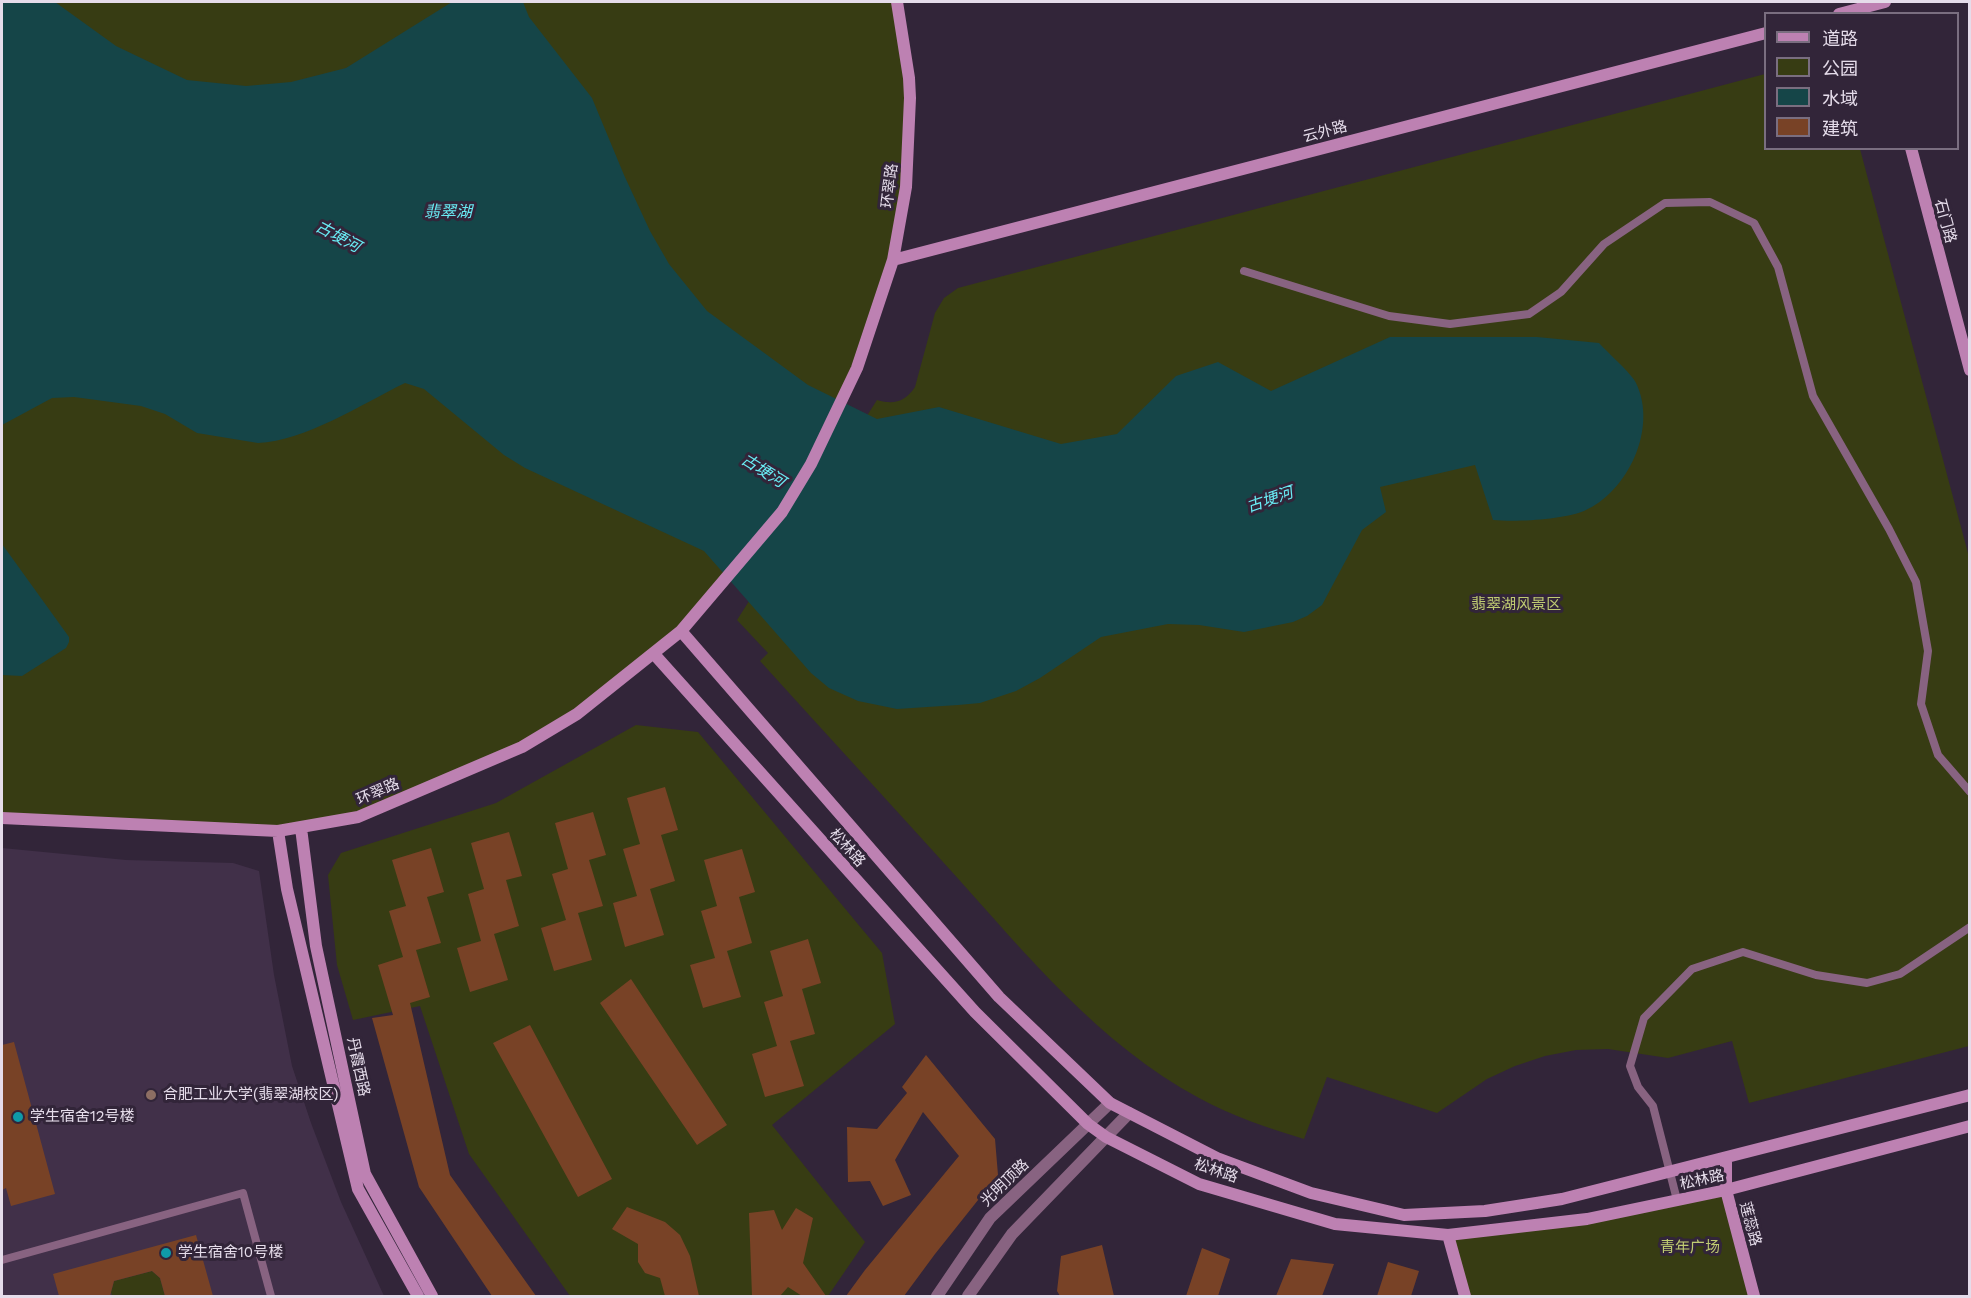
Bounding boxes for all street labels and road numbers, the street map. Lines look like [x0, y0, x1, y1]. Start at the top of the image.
street label: 云外路 [1301, 117, 1349, 147]
street label: 环翠路 [878, 163, 902, 209]
street label: 石门路 [1930, 197, 1960, 245]
street label: 环翠路 [354, 775, 402, 809]
street label: 松林路 [825, 825, 869, 871]
street label: 丹霞西路 [343, 1036, 373, 1098]
street label: 松林路 [1192, 1155, 1240, 1187]
street label: 光明顶路 [977, 1156, 1033, 1210]
street label: 松林路 [1678, 1167, 1726, 1193]
street label: 莲蕊路 [1735, 1200, 1765, 1248]

